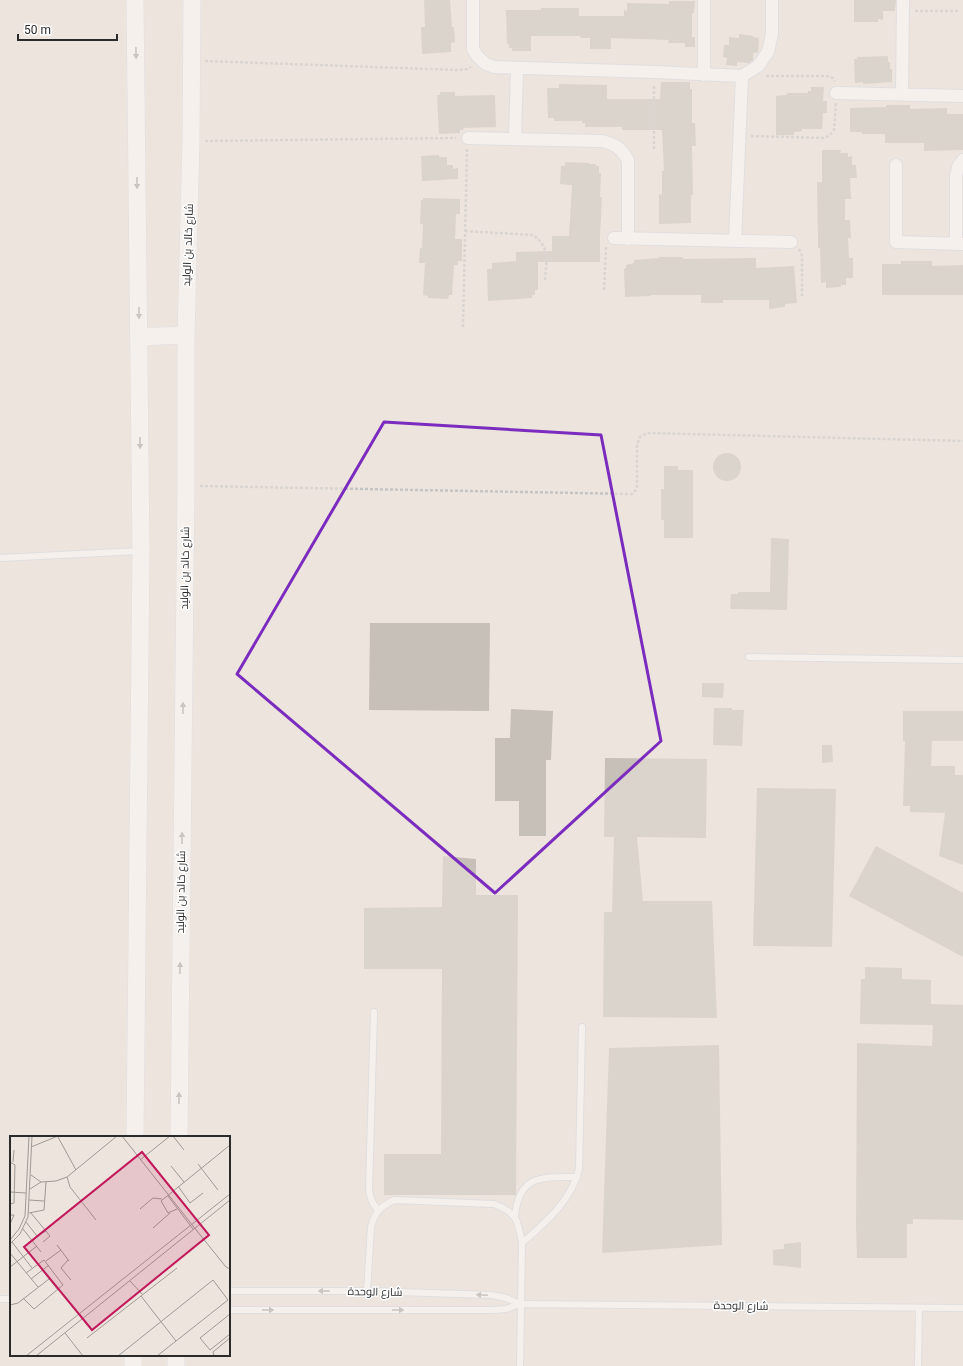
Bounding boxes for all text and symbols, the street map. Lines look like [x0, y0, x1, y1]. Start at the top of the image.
scale bar [18, 16, 117, 42]
text: 50 m [24, 23, 51, 37]
one-way arrow [133, 47, 139, 60]
one-way arrow [134, 177, 140, 190]
street label: شارع خالد بن الوليد [180, 203, 197, 287]
one-way arrow [136, 307, 142, 320]
one-way arrow [137, 437, 143, 450]
street label: شارع خالد بن الوليد [178, 526, 193, 610]
one-way arrow [180, 701, 186, 714]
one-way arrow [179, 831, 185, 844]
street label: شارع خالد بن الوليد [174, 850, 189, 934]
one-way arrow [177, 962, 184, 974]
one-way arrow [176, 1091, 182, 1104]
inset map [10, 1136, 230, 1356]
street label: شارع الوحدة [347, 1285, 403, 1300]
one-way arrow [317, 1288, 330, 1294]
one-way arrow [475, 1292, 488, 1298]
street label: شارع الوحدة [713, 1299, 769, 1314]
one-way arrow [262, 1307, 275, 1313]
one-way arrow [392, 1307, 405, 1313]

